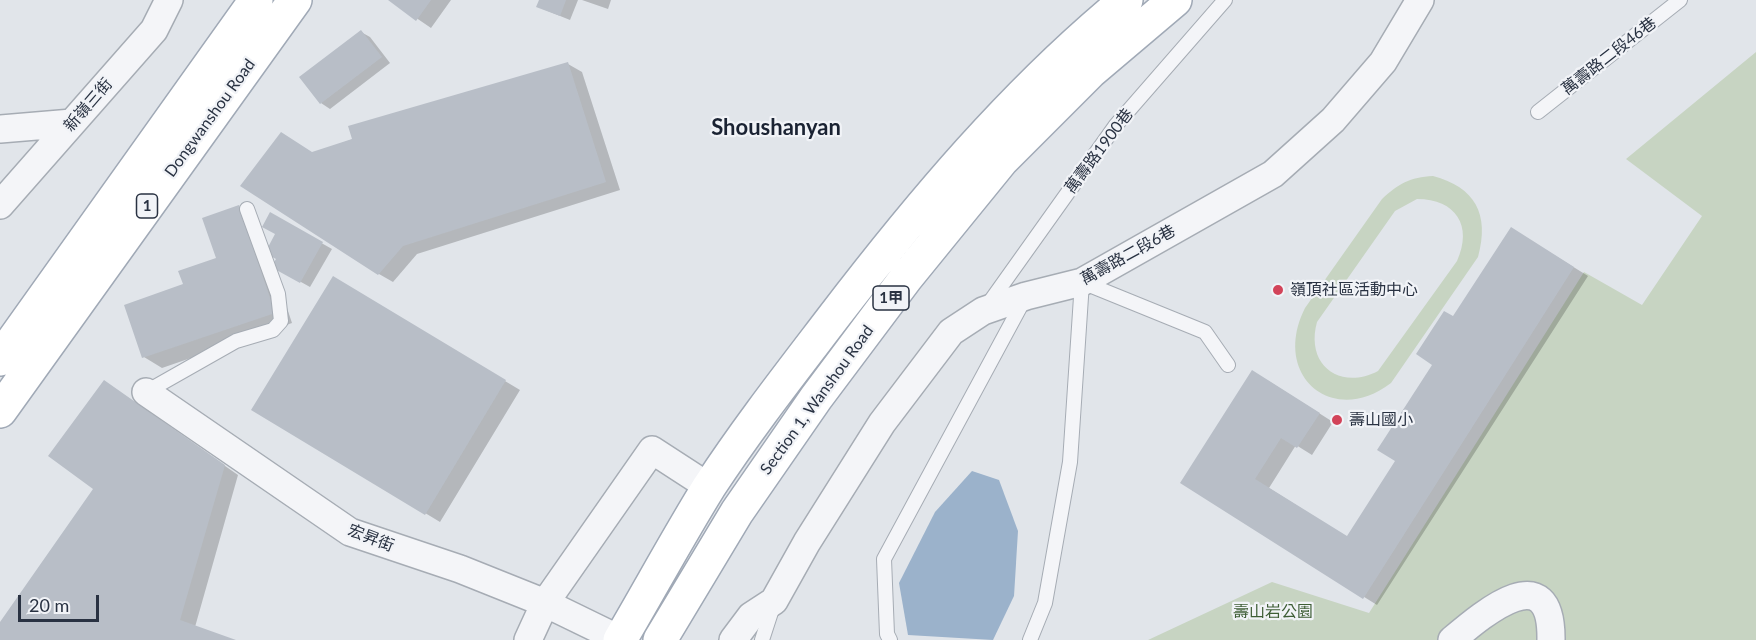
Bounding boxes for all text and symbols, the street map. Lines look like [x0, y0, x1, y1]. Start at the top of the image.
street label: 萬壽路二段46巷 [1558, 13, 1660, 99]
street label: Dongwanshou Road [161, 55, 259, 181]
street label: 新嶺三街 [60, 75, 116, 135]
street label: 萬壽路1900巷 [1061, 105, 1137, 197]
district label: Shoushanyan [711, 115, 841, 141]
road number: 1 [136, 194, 158, 218]
street label: 萬壽路二段6巷 [1077, 221, 1179, 289]
place label: 嶺頂社區活動中心 [1290, 280, 1418, 300]
marker: 嶺頂社區活動中心 [1271, 283, 1285, 297]
road number: 1甲 [873, 286, 909, 310]
street label: Section 1, Wanshou Road [756, 322, 878, 478]
place label: 壽山國小 [1349, 410, 1413, 430]
marker: 壽山國小 [1330, 413, 1344, 427]
street label: 宏昇街 [345, 520, 397, 556]
scale bar [21, 583, 102, 621]
text: 20 m [29, 594, 69, 616]
park label: 壽山岩公園 [1233, 602, 1313, 622]

